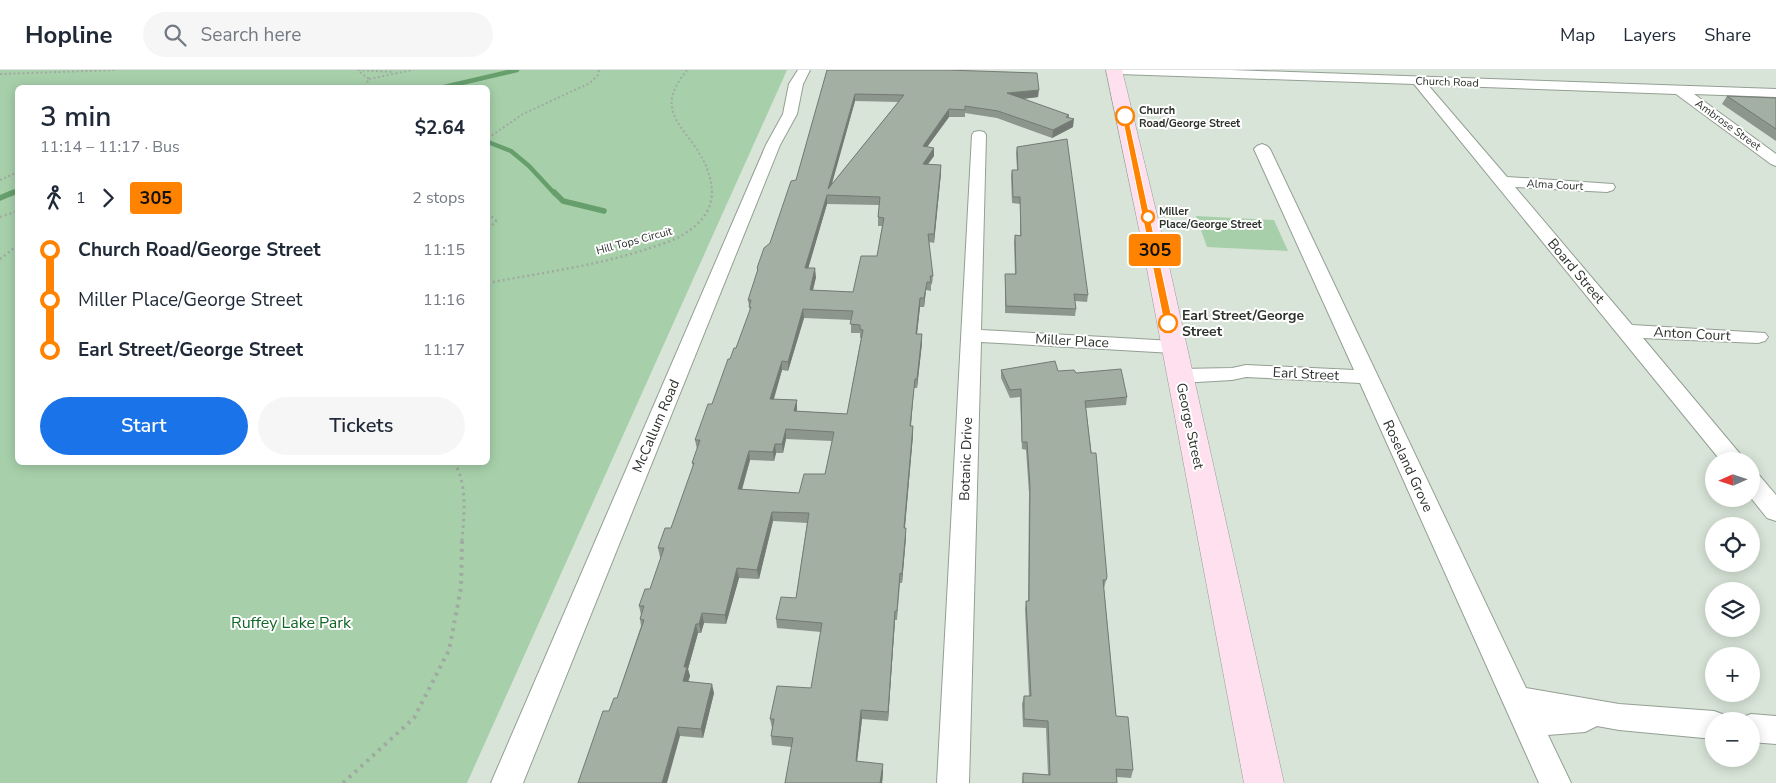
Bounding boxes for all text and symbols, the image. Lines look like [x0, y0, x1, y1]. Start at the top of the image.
search box [143, 12, 493, 57]
text: Hopline [25, 19, 113, 51]
icon: search [161, 21, 189, 49]
text: Search here [201, 22, 301, 48]
text: Map [1560, 23, 1595, 47]
text: Layers [1623, 23, 1676, 47]
text: Share [1704, 23, 1751, 47]
street label: Church Road [1415, 73, 1479, 91]
street label: Ambrose Street [1692, 96, 1764, 154]
text: 3 min [40, 98, 111, 136]
place label: Church Road/George Street [1139, 103, 1241, 131]
marker: Church Road/George Street [1115, 106, 1135, 126]
text: $2.64 [415, 115, 465, 141]
text: 11:14 – 11:17 · Bus [40, 136, 180, 158]
street label: Alma Court [1526, 176, 1584, 194]
icon: walk [40, 184, 68, 212]
icon: forward [94, 184, 122, 212]
text: 305 [140, 186, 172, 210]
text: 1 [76, 187, 86, 209]
text: 2 stops [412, 187, 465, 209]
place label: Miller Place/George Street [1159, 204, 1263, 232]
marker: Miller Place/George Street [1141, 210, 1155, 224]
street label: Hill Tops Circuit [594, 224, 674, 258]
line badge: 305 [1126, 234, 1184, 266]
street label: Board Street [1543, 234, 1609, 308]
text: Church Road/George Street [78, 237, 321, 263]
text: 305 [1139, 238, 1171, 262]
text: 11:15 [423, 239, 465, 261]
text: Miller Place/George Street [78, 287, 302, 313]
text: 11:16 [423, 289, 465, 311]
place label: Earl Street/George Street [1182, 306, 1304, 341]
marker: Earl Street/George Street [1158, 313, 1178, 333]
street label: Anton Court [1653, 322, 1731, 346]
street label: Miller Place [1035, 330, 1109, 352]
text: Earl Street/George Street [78, 337, 303, 363]
text: 11:17 [423, 339, 465, 361]
street label: Earl Street [1272, 363, 1340, 385]
street label: McCallum Road [628, 377, 684, 475]
street label: George Street [1172, 381, 1208, 471]
button: Start [40, 397, 248, 455]
button: Tickets [258, 397, 465, 455]
street label: Botanic Drive [955, 417, 977, 501]
street label: Roseland Grove [1378, 417, 1438, 515]
north arrow [1705, 452, 1760, 508]
map controls [1705, 452, 1760, 767]
button: locate [1705, 517, 1760, 572]
button: layers [1705, 582, 1760, 637]
park label: Ruffey Lake Park [231, 612, 352, 634]
button: + [1705, 647, 1760, 702]
button: − [1705, 712, 1760, 767]

